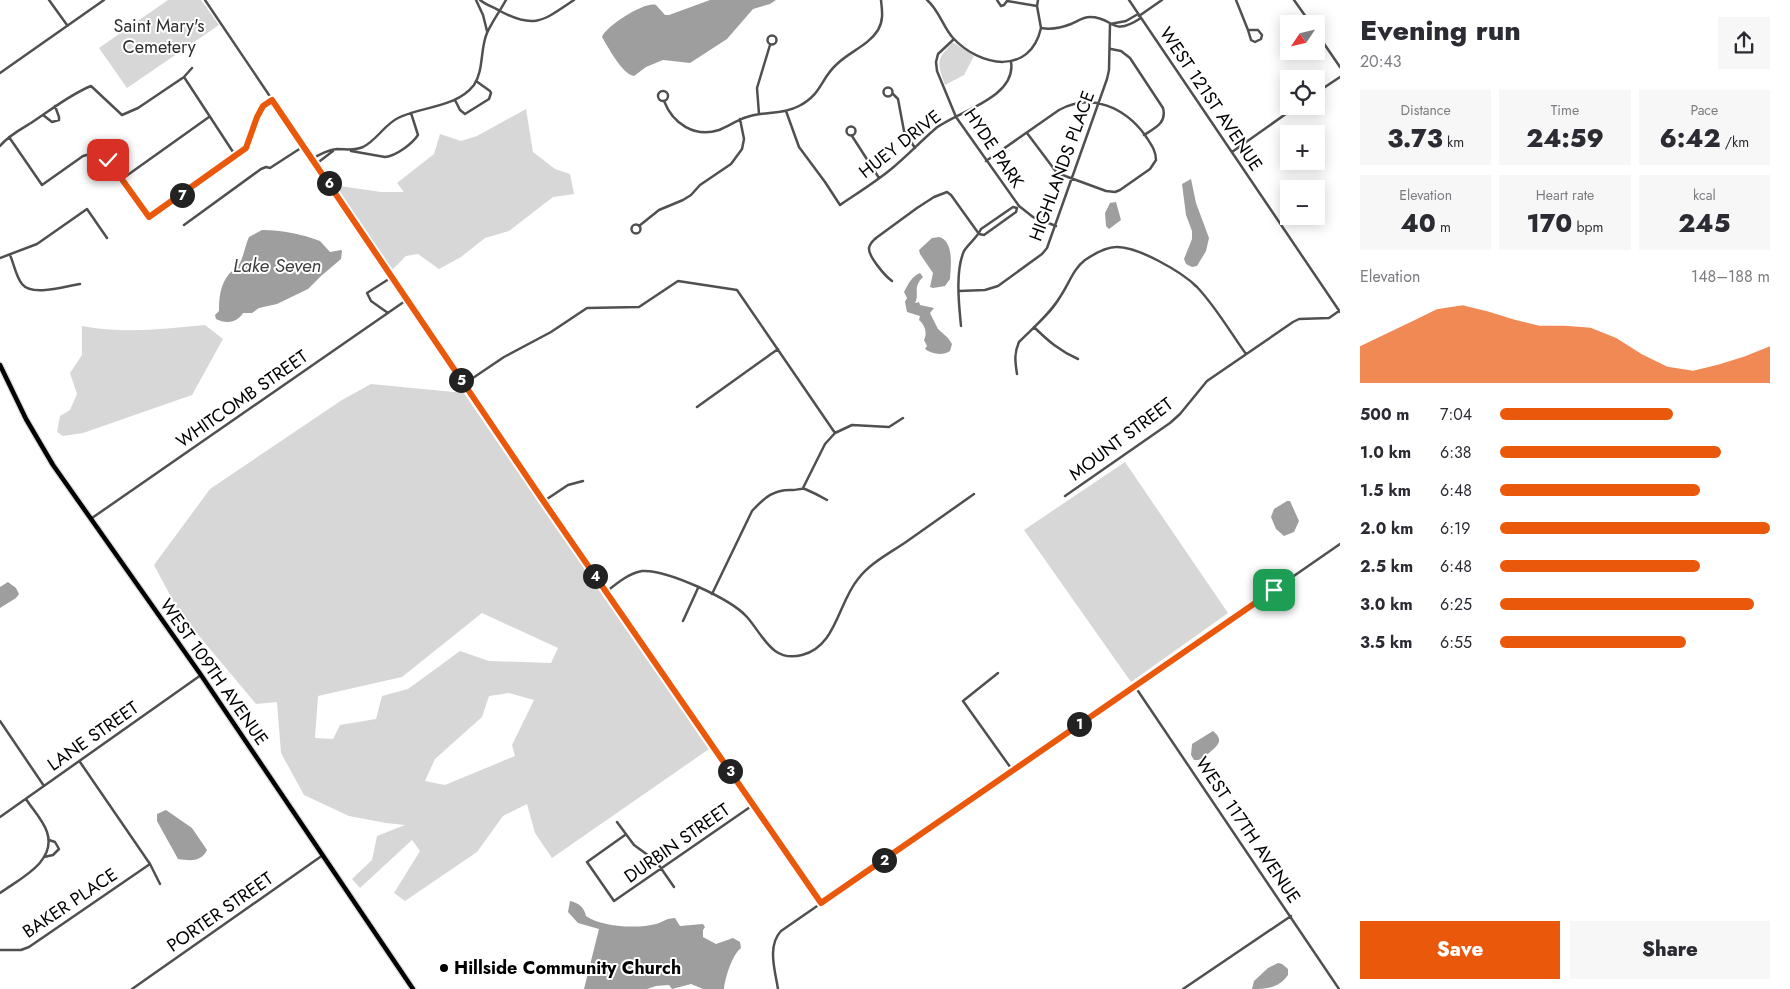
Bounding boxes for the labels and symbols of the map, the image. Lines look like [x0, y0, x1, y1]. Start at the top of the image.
park label: Saint Mary's Cemetery [114, 13, 204, 60]
north arrow [1280, 15, 1325, 60]
street label: WEST 121ST AVENUE [1153, 22, 1269, 176]
street label: HIGHLANDS PLACE [1023, 87, 1101, 245]
street label: HYDE PARK [958, 103, 1031, 194]
street label: HUEY DRIVE [853, 104, 947, 184]
pin [87, 139, 129, 181]
pin: 6 [316, 170, 342, 196]
pin: 7 [170, 182, 194, 208]
water label: Lake Seven [233, 252, 321, 279]
street label: WHITCOMB STREET [171, 343, 314, 454]
pin: 5 [448, 368, 474, 392]
street label: MOUNT STREET [1064, 391, 1179, 487]
pin: 4 [582, 564, 608, 588]
pin [1253, 569, 1295, 611]
street label: WEST 109TH AVENUE [154, 593, 274, 751]
street label: LANE STREET [42, 695, 144, 777]
pin: 1 [1066, 712, 1092, 736]
street label: WEST 117TH AVENUE [1189, 752, 1307, 908]
pin: 3 [718, 758, 742, 784]
street label: DURBIN STREET [619, 796, 736, 889]
pin: 2 [872, 848, 896, 872]
street label: BAKER PLACE [17, 862, 123, 944]
street label: PORTER STREET [162, 865, 279, 958]
place label: Hillside Community Church [454, 955, 681, 981]
marker: Hillside Community Church [438, 962, 450, 974]

